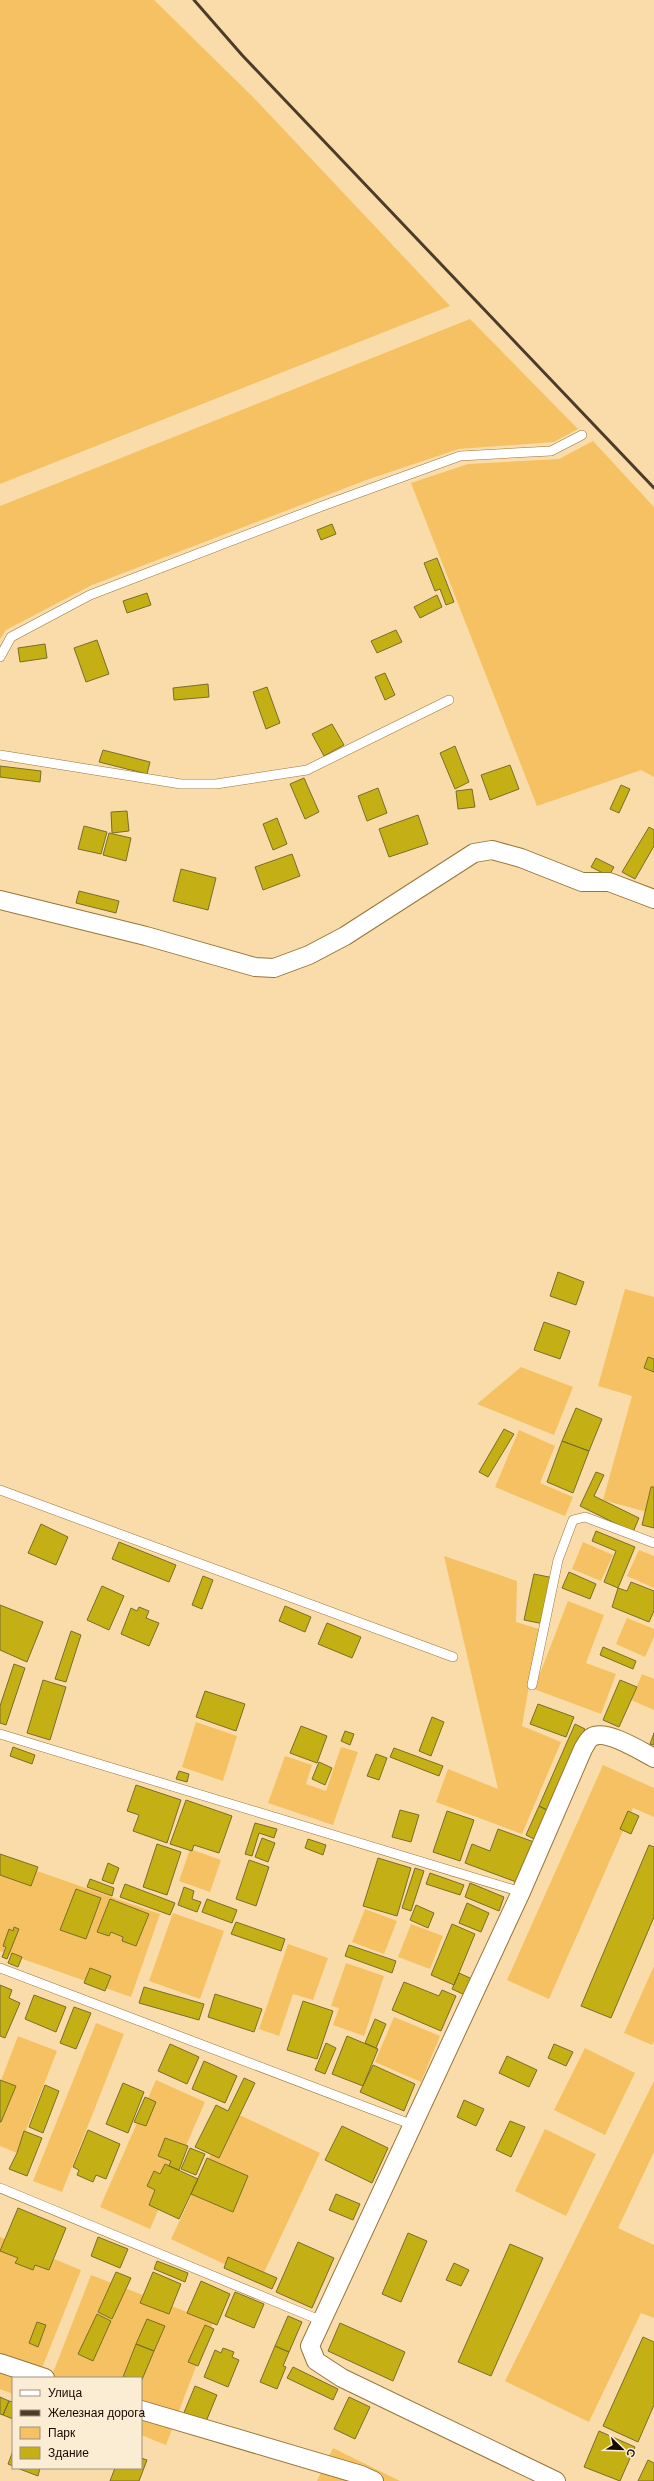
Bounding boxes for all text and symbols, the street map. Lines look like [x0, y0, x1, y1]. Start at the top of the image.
legend [12, 2377, 142, 2469]
text: Улица [48, 2386, 82, 2400]
text: Железная дорога [48, 2406, 145, 2420]
text: Парк [48, 2426, 76, 2440]
north arrow [602, 2429, 642, 2469]
text: Здание [48, 2446, 89, 2460]
text: С [624, 2447, 638, 2459]

